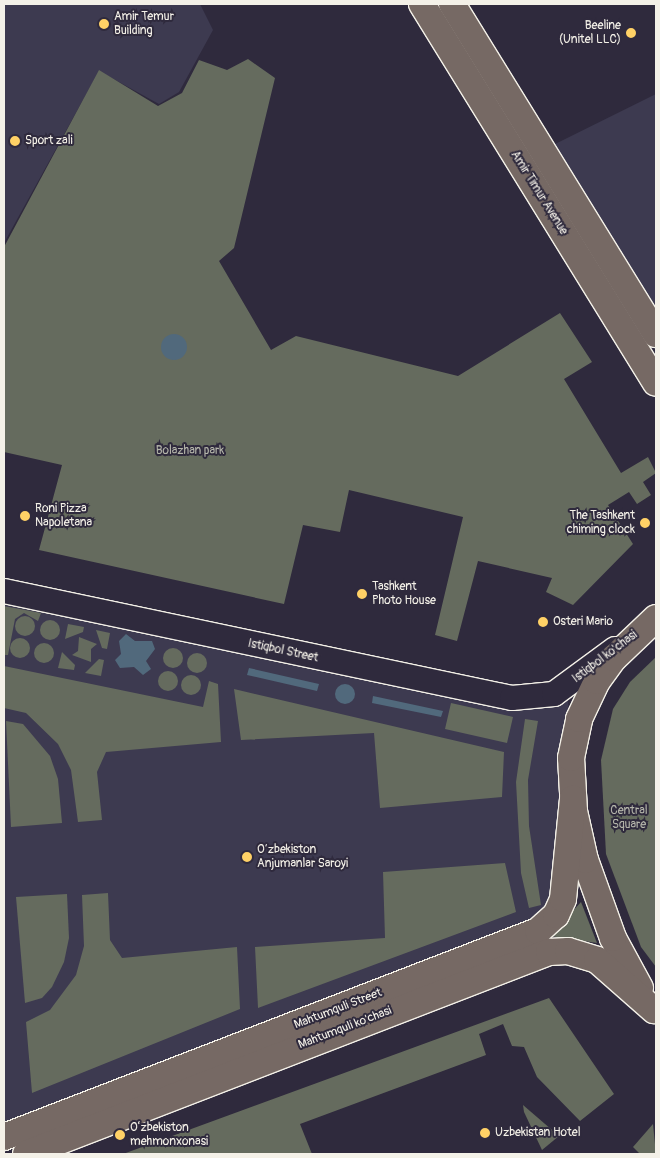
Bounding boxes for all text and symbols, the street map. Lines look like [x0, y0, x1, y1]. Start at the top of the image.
place label: Amir Temur Building [114, 10, 174, 38]
marker: Amir Temur Building [98, 18, 110, 30]
place label: Beeline (Unitel LLC) [559, 19, 621, 47]
marker: Beeline (Unitel LLC) [625, 27, 637, 39]
place label: Sport zali [25, 134, 73, 148]
marker: Sport zali [9, 135, 21, 147]
street label: Amir Timur Avenue [507, 148, 571, 238]
park label: Bolazhan park [156, 444, 224, 458]
place label: Roni Pizza Napoletana [35, 502, 92, 530]
place label: The Tashkent chiming clock [567, 509, 635, 537]
marker: Roni Pizza Napoletana [19, 510, 31, 522]
marker: The Tashkent chiming clock [639, 517, 651, 529]
place label: Tashkent Photo House [372, 580, 436, 608]
marker: Tashkent Photo House [356, 588, 368, 600]
place label: Osteri Mario [553, 615, 613, 629]
marker: Osteri Mario [537, 616, 549, 628]
street label: Istiqbol ko'chasi [570, 628, 640, 686]
street label: Istiqbol Street [246, 637, 320, 665]
park label: Central Square [610, 804, 648, 832]
place label: O‘zbekiston Anjumanlar Saroyi [257, 843, 348, 871]
marker: O‘zbekiston Anjumanlar Saroyi [241, 851, 253, 863]
street label: Mahtumquli Street [292, 986, 384, 1032]
street label: Mahtumquli ko'chasi [296, 1004, 394, 1052]
place label: Oʻzbekiston mehmonxonasi [130, 1121, 208, 1149]
place label: Uzbekistan Hotel [495, 1126, 581, 1140]
marker: Uzbekistan Hotel [479, 1127, 491, 1139]
marker: Oʻzbekiston mehmonxonasi [114, 1129, 126, 1141]

